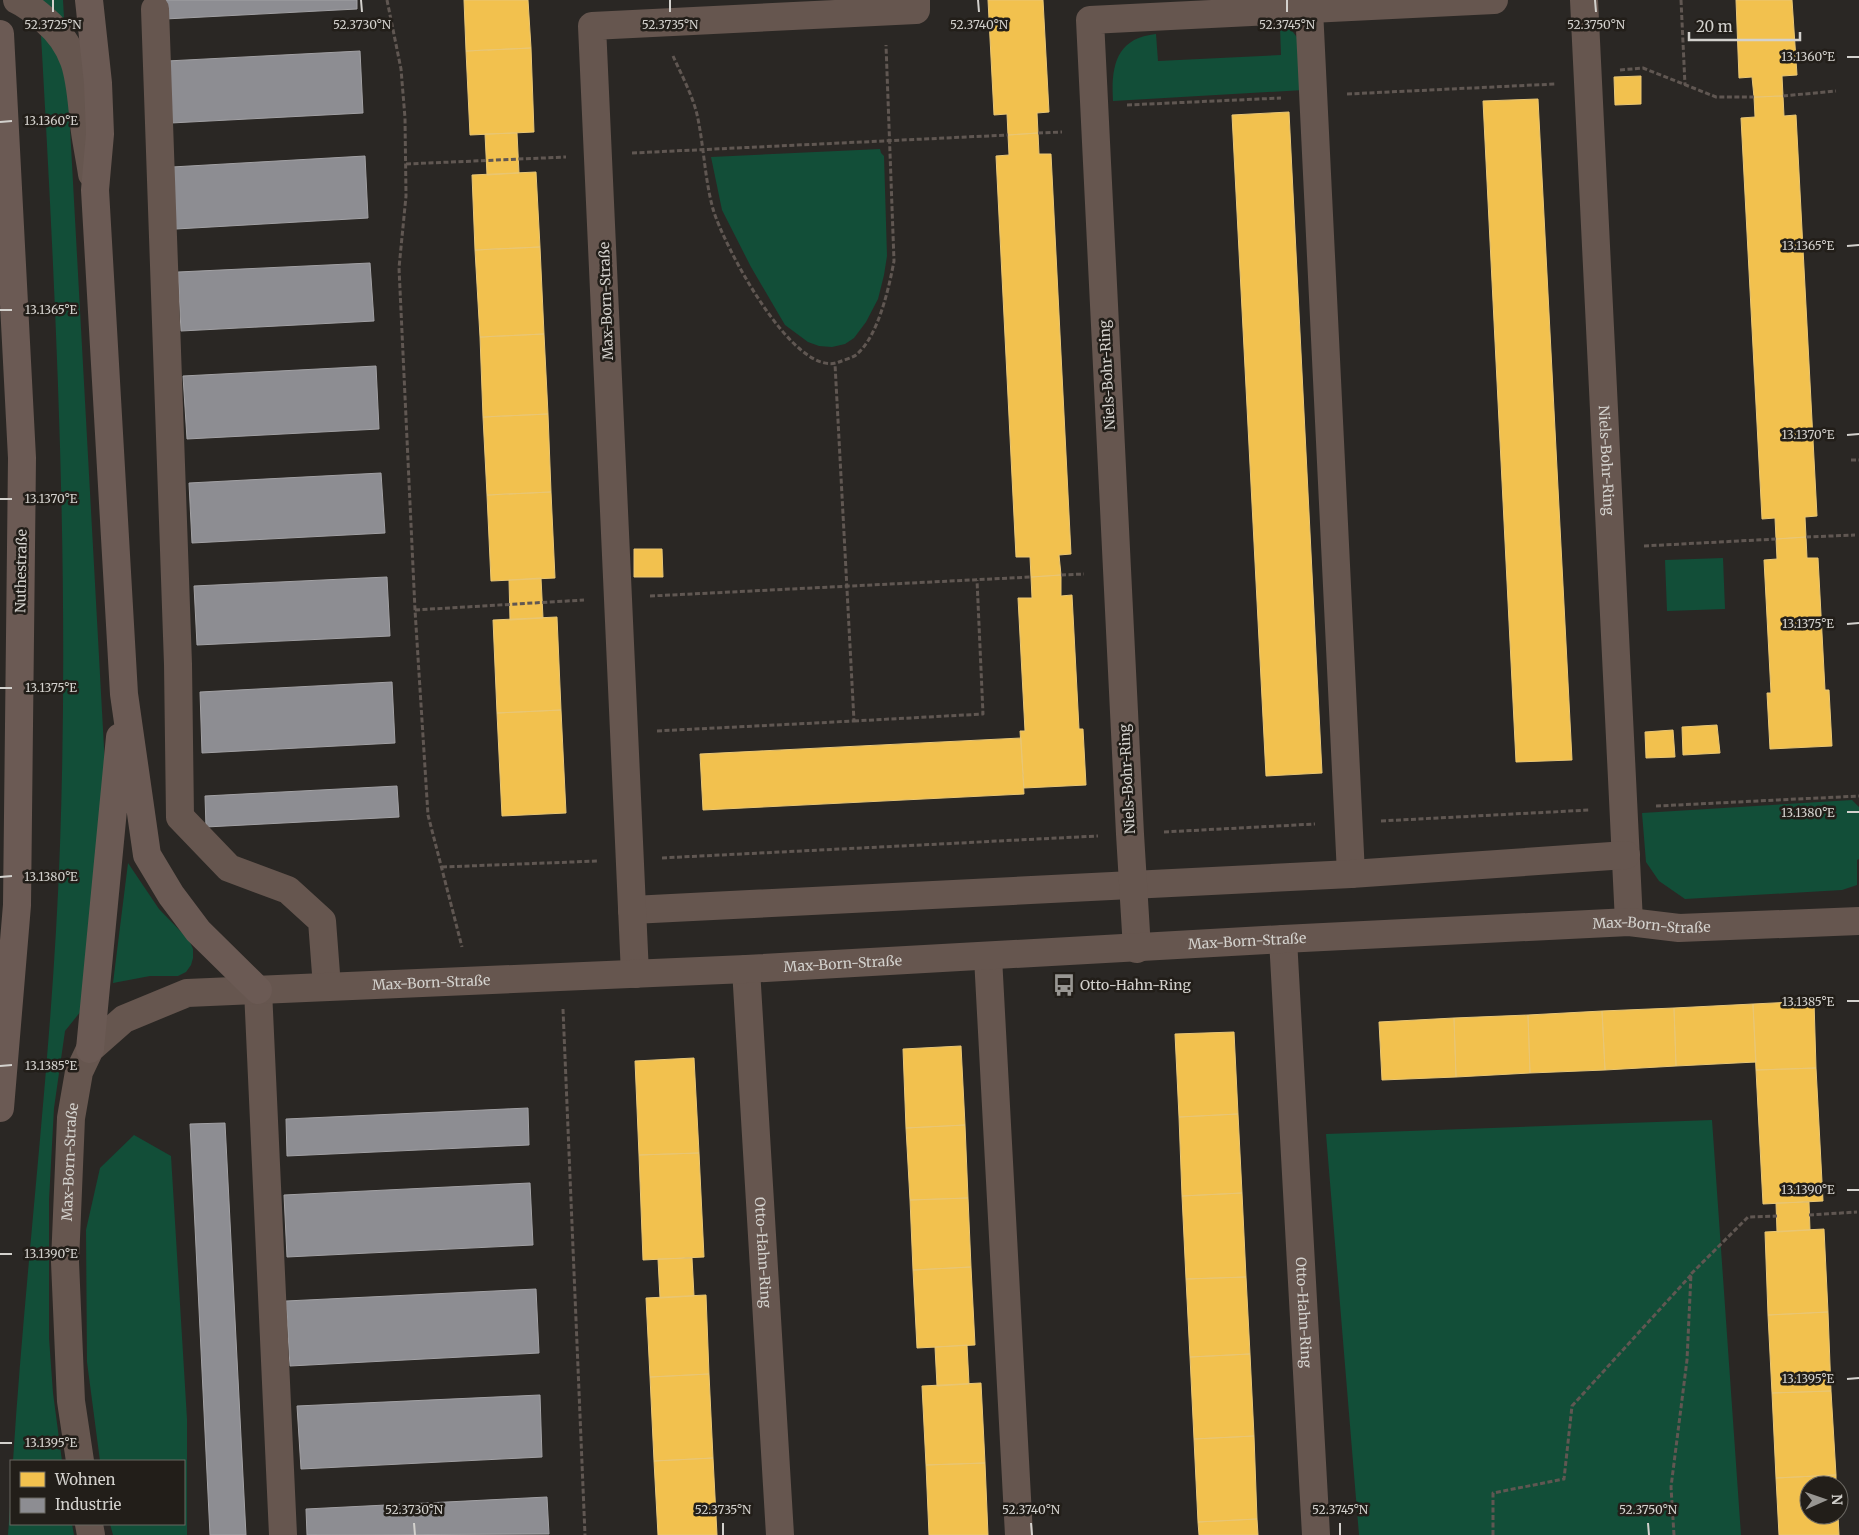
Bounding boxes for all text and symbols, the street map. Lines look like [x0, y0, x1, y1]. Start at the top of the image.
scale bar [1689, 10, 1800, 42]
text: 52.3725°N [24, 17, 82, 32]
text: 52.3730°N [333, 17, 392, 32]
text: 52.3735°N [642, 17, 699, 32]
text: 52.3740°N [950, 17, 1009, 32]
text: 52.3745°N [1259, 17, 1316, 32]
text: 52.3750°N [1567, 17, 1626, 32]
text: 20 m [1696, 17, 1733, 36]
text: 13.1360°E [1781, 49, 1835, 64]
text: 13.1360°E [24, 113, 78, 128]
text: 13.1365°E [1782, 238, 1834, 253]
street label: Max-Born-Straße [595, 241, 617, 361]
text: 13.1365°E [25, 302, 77, 317]
street label: Niels-Bohr-Ring [1095, 319, 1119, 431]
street label: Niels-Bohr-Ring [1595, 405, 1618, 517]
text: 13.1370°E [1782, 427, 1835, 442]
text: 13.1370°E [25, 491, 78, 506]
street label: Nuthestraße [11, 529, 31, 613]
text: 13.1375°E [1782, 616, 1834, 631]
text: 13.1375°E [25, 680, 77, 695]
street label: Niels-Bohr-Ring [1115, 723, 1139, 835]
text: 13.1380°E [1781, 805, 1835, 820]
text: 13.1380°E [24, 869, 78, 884]
street label: Max-Born-Straße [1592, 913, 1711, 937]
street label: Max-Born-Straße [1187, 929, 1307, 953]
street label: Max-Born-Straße [783, 951, 902, 976]
street label: Max-Born-Straße [372, 971, 491, 994]
bus stop icon: Otto-Hahn-Ring [1051, 972, 1077, 998]
place label: Otto-Hahn-Ring [1080, 976, 1191, 994]
text: 13.1385°E [1782, 994, 1834, 1009]
text: 13.1385°E [25, 1058, 77, 1073]
street label: Max-Born-Straße [58, 1101, 82, 1221]
text: 13.1390°E [1781, 1182, 1835, 1197]
street label: Otto-Hahn-Ring [751, 1197, 775, 1309]
text: 13.1390°E [24, 1246, 78, 1261]
street label: Otto-Hahn-Ring [1292, 1256, 1316, 1369]
text: 13.1395°E [1782, 1371, 1834, 1386]
text: 13.1395°E [25, 1435, 77, 1450]
legend [10, 1460, 185, 1525]
text: Wohnen [54, 1470, 115, 1489]
north arrow [1799, 1475, 1849, 1525]
text: N [1828, 1494, 1846, 1505]
text: Industrie [55, 1495, 122, 1514]
text: 52.3730°N [385, 1502, 444, 1517]
text: 52.3735°N [695, 1502, 752, 1517]
text: 52.3740°N [1002, 1502, 1061, 1517]
text: 52.3745°N [1312, 1502, 1369, 1517]
text: 52.3750°N [1619, 1502, 1678, 1517]

